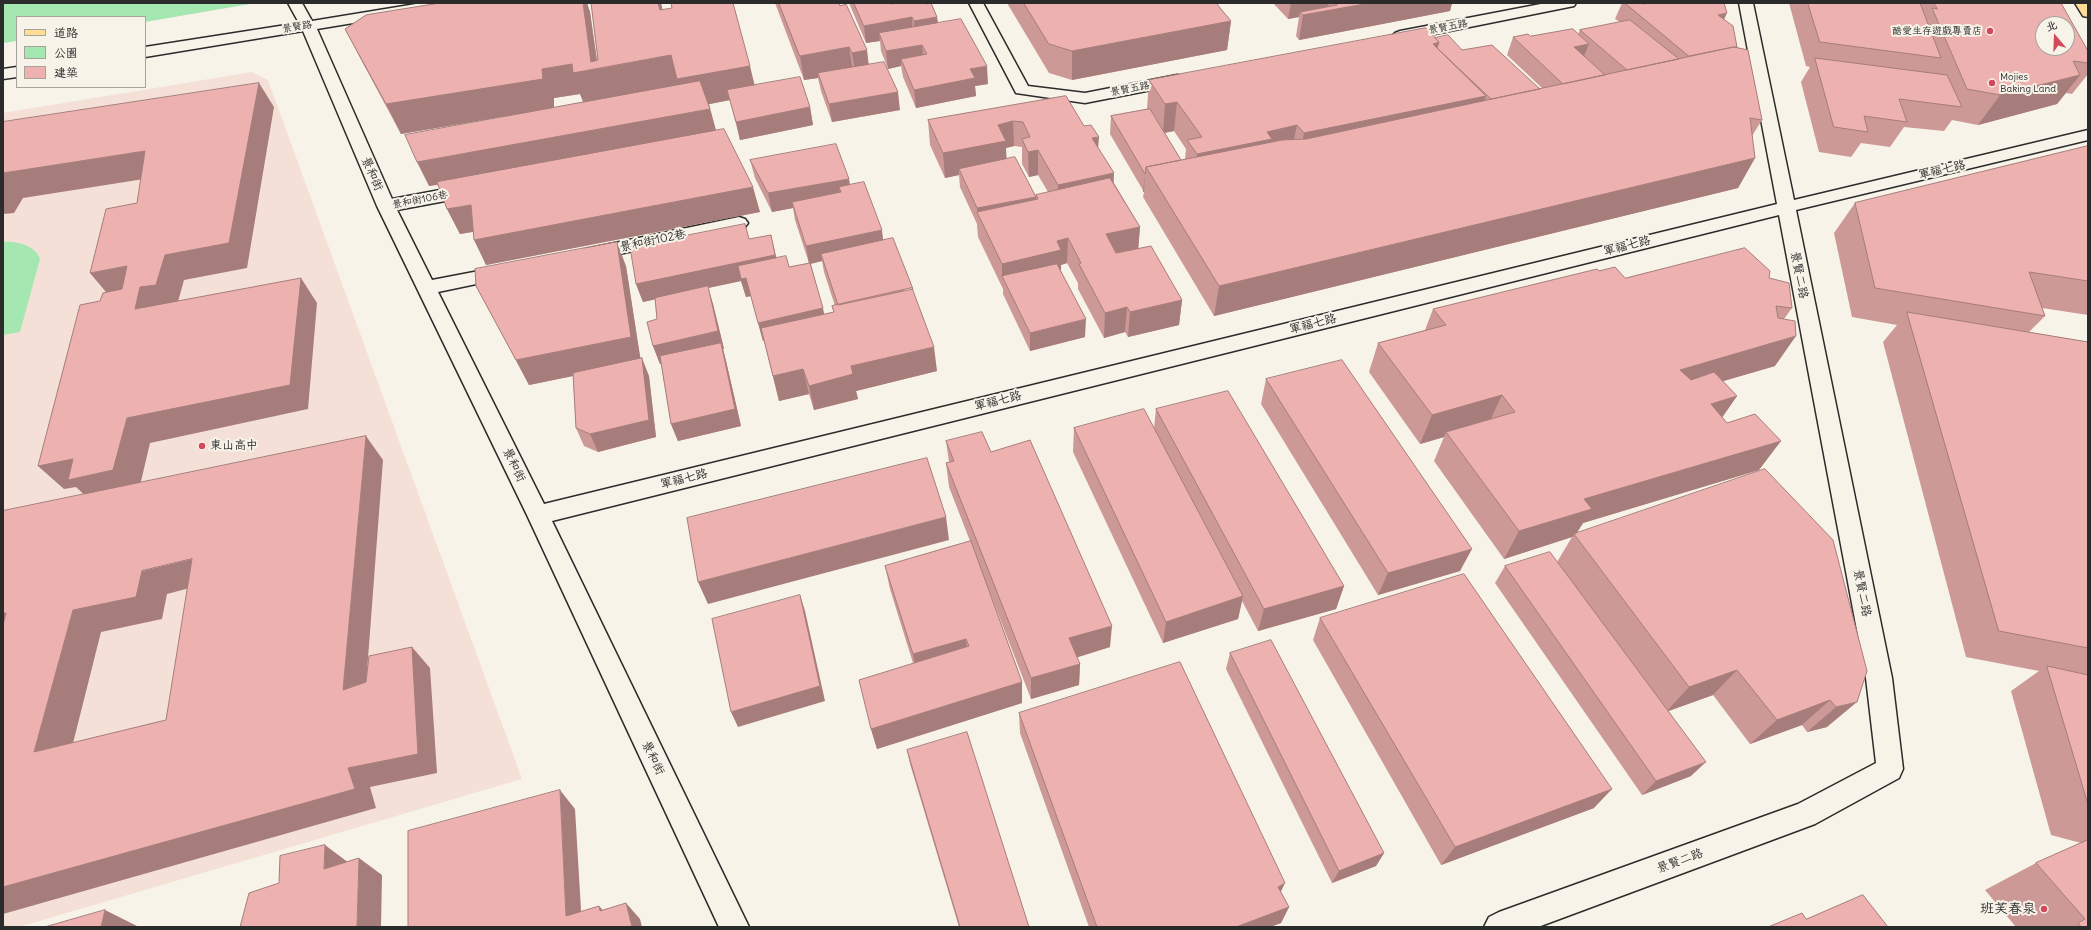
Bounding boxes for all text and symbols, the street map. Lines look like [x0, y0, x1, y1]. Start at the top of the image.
legend [16, 16, 146, 88]
north arrow [2035, 16, 2075, 56]
street label: 景賢五路 [1427, 17, 1469, 37]
text: 北 [2044, 17, 2059, 34]
street label: 景賢路 [281, 19, 313, 35]
text: 道路 [54, 25, 78, 40]
place label: 酷愛生存遊戲專賣店 [1892, 25, 1982, 37]
marker: 酷愛生存遊戲專賣店 [1985, 26, 1995, 36]
text: 公園 [54, 45, 78, 60]
text: 建築 [54, 65, 78, 80]
place label: Mojies Baking Land [2000, 71, 2056, 94]
marker: Mojies Baking Land [1987, 78, 1997, 88]
street label: 景賢五路 [1109, 79, 1151, 99]
street label: 景和街 [358, 155, 386, 193]
street label: 軍福七路 [1917, 158, 1967, 182]
street label: 景和街106巷 [391, 189, 449, 211]
street label: 景和街102巷 [619, 227, 687, 255]
street label: 軍福七路 [1602, 233, 1652, 259]
street label: 景賢二路 [1787, 250, 1811, 300]
street label: 軍福七路 [1288, 311, 1338, 337]
street label: 軍福七路 [973, 388, 1023, 414]
place label: 東山高中 [210, 439, 258, 453]
marker: 東山高中 [197, 441, 207, 451]
street label: 景和街 [500, 446, 528, 484]
street label: 軍福七路 [659, 466, 709, 492]
street label: 景賢二路 [1850, 568, 1874, 618]
street label: 景和街 [639, 739, 667, 777]
street label: 景賢二路 [1655, 846, 1705, 876]
place label: 班芙春泉 [1980, 901, 2036, 917]
marker: 班芙春泉 [2039, 904, 2049, 914]

